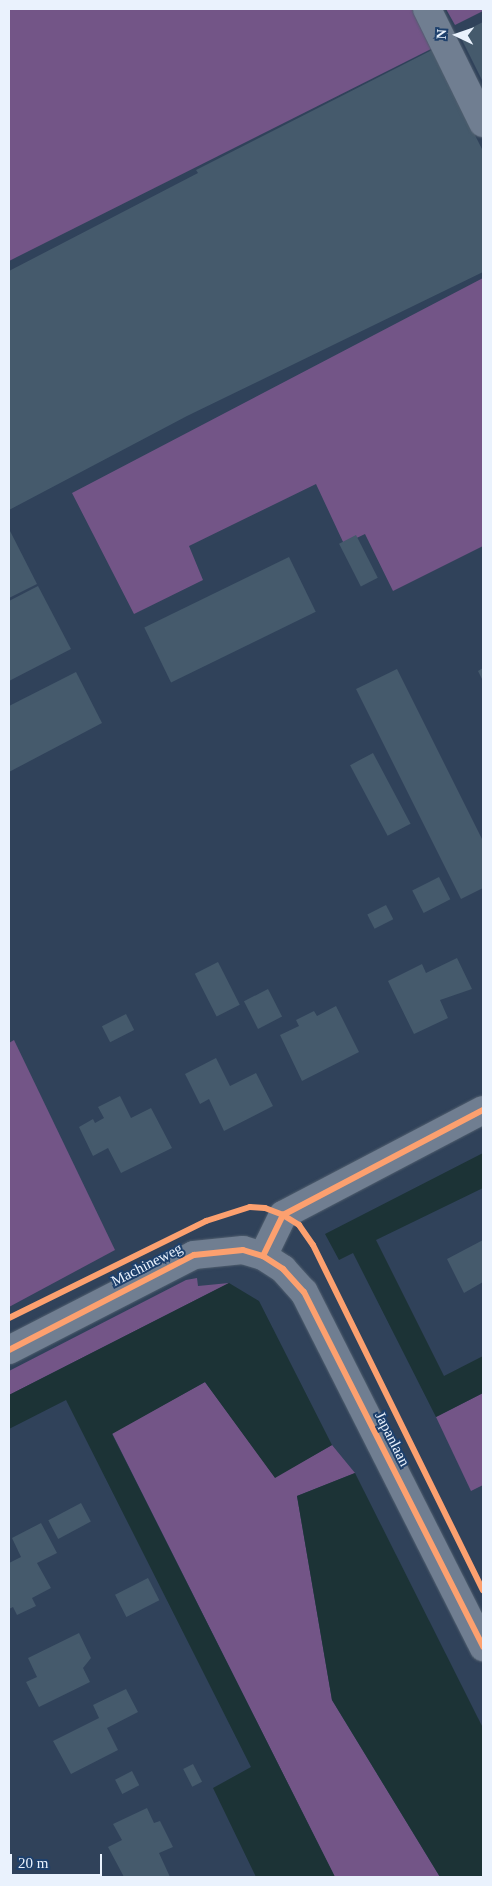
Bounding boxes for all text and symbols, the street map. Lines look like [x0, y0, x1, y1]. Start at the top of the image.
north arrow [432, 10, 482, 60]
text: N [434, 29, 449, 40]
street label: Machineweg [108, 1239, 186, 1291]
street label: Japanlaan [371, 1409, 413, 1469]
scale bar [12, 1844, 105, 1876]
text: 20 m [18, 1855, 48, 1871]

